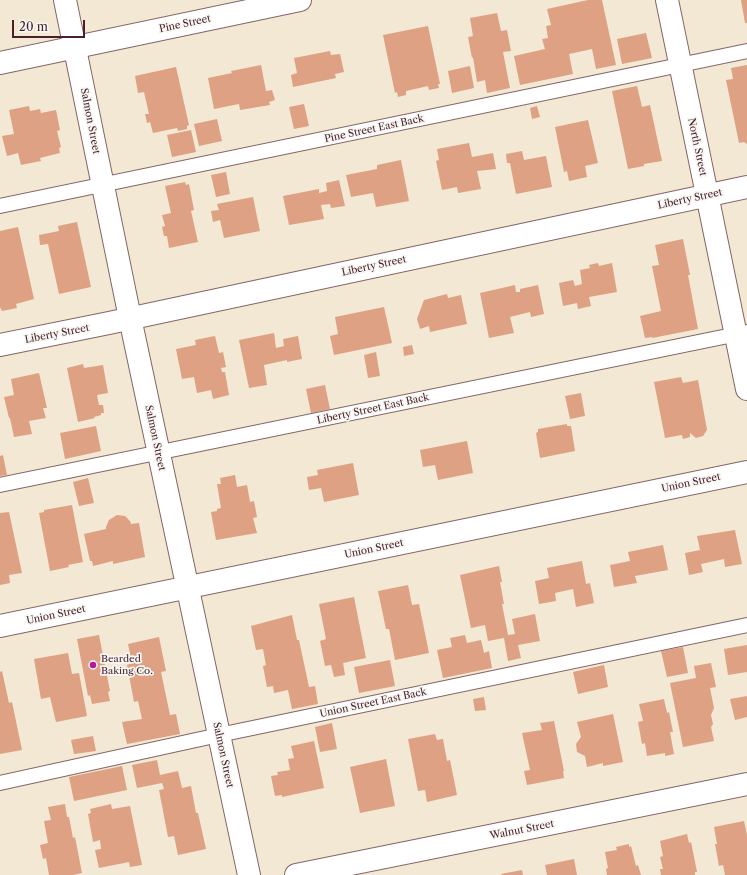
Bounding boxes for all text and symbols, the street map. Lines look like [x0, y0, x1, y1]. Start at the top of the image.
scale bar [14, 12, 87, 38]
street label: Pine Street [158, 13, 212, 35]
text: 20 m [19, 19, 48, 34]
street label: Salmon Street [78, 87, 102, 155]
street label: Pine Street East Back [323, 113, 425, 145]
street label: North Street [685, 117, 709, 177]
street label: Liberty Street [657, 186, 723, 212]
street label: Liberty Street [341, 253, 407, 279]
street label: Liberty Street [24, 322, 90, 346]
street label: Liberty Street East Back [316, 391, 430, 427]
street label: Salmon Street [142, 404, 168, 472]
street label: Union Street [660, 471, 722, 495]
street label: Union Street [343, 537, 405, 561]
street label: Union Street [25, 603, 87, 627]
place label: Bearded Baking Co. [101, 653, 153, 676]
marker: Bearded Baking Co. [88, 660, 98, 670]
street label: Union Street East Back [319, 686, 427, 720]
street label: Salmon Street [210, 721, 236, 789]
street label: Walnut Street [489, 818, 555, 842]

